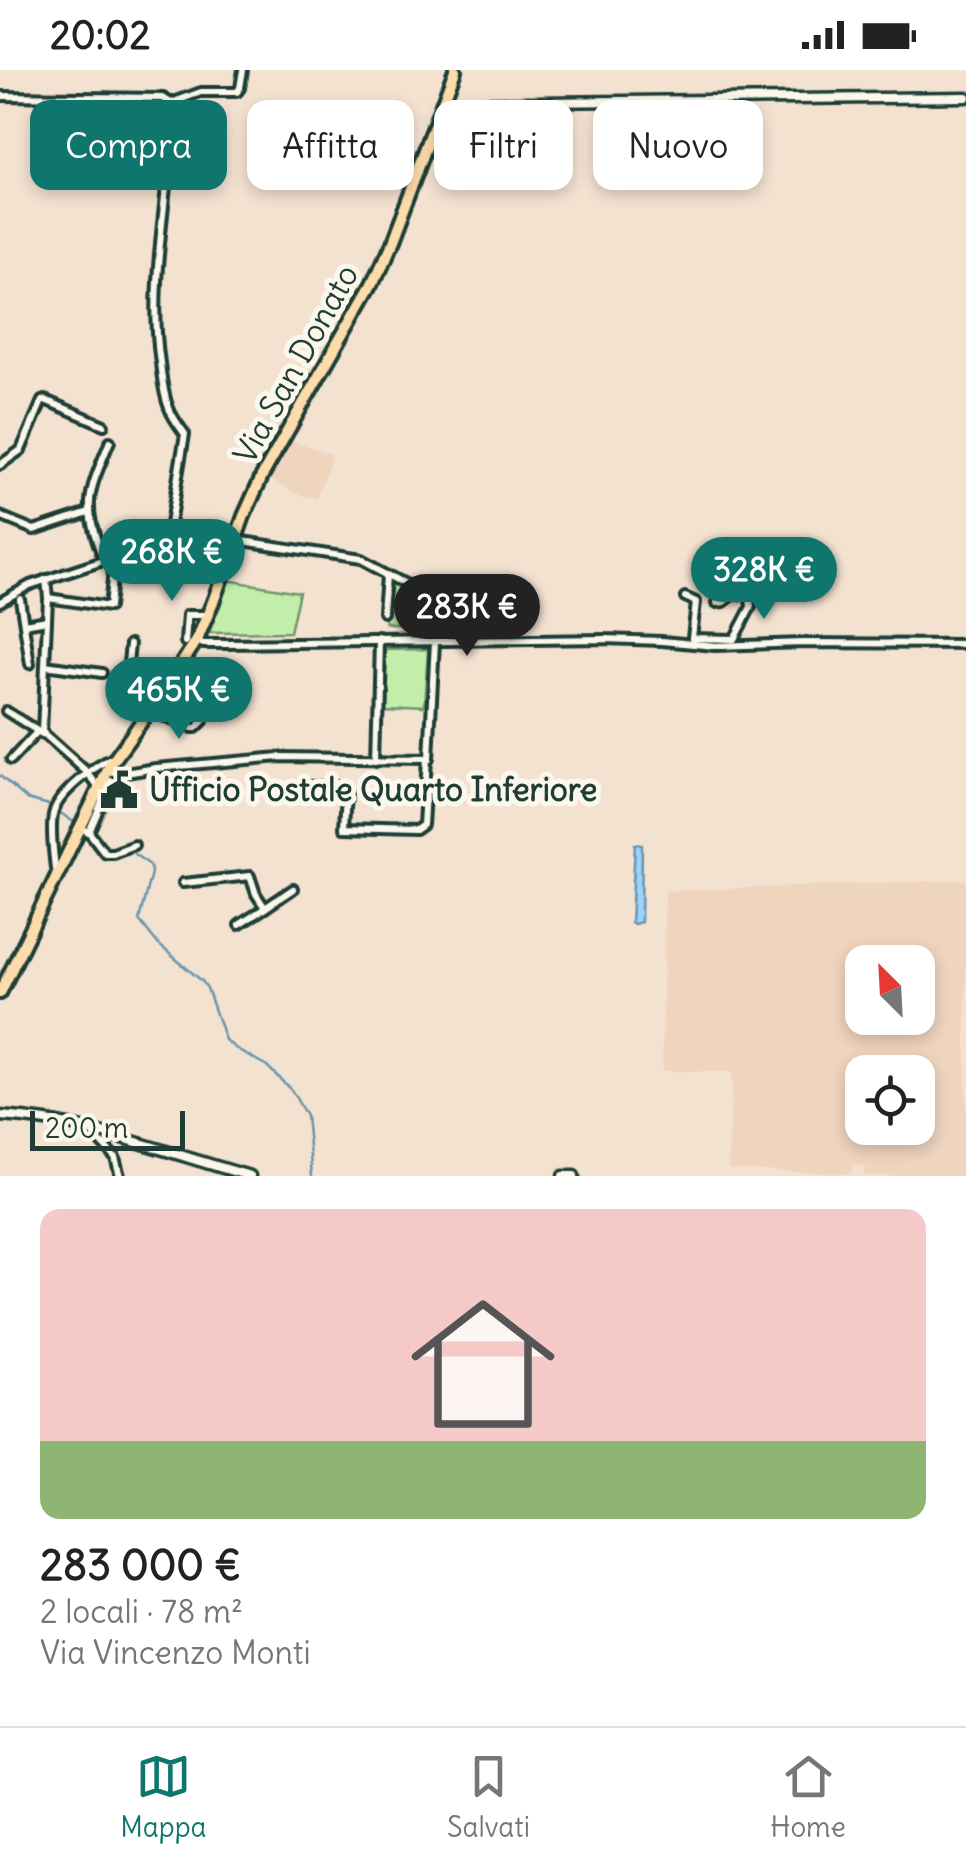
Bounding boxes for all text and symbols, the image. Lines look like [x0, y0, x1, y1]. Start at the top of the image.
text: 20:02 [50, 12, 150, 59]
chip: Compra [30, 100, 227, 190]
chip: Affitta [247, 100, 414, 190]
chip: Filtri [434, 100, 573, 190]
chip: Nuovo [593, 100, 763, 190]
street label: Via San Donato [224, 257, 367, 471]
pin: 268K € [91, 519, 253, 604]
text: 268K € [121, 531, 223, 572]
pin: 328K € [683, 537, 845, 622]
text: 328K € [713, 549, 815, 590]
pin: 283K € [386, 574, 548, 659]
text: 283K € [416, 586, 518, 627]
pin: 465K € [98, 657, 260, 742]
text: 465K € [127, 669, 231, 710]
public building icon: Ufficio Postale Quarto Inferiore [98, 769, 140, 811]
place label: Ufficio Postale Quarto Inferiore [149, 769, 597, 810]
north arrow [845, 945, 935, 1035]
map controls [845, 945, 935, 1145]
button: locate [845, 1055, 935, 1145]
scale bar [30, 1106, 185, 1150]
text: 200 m [45, 1110, 128, 1146]
icon: home [393, 1274, 573, 1454]
text: 283 000 € [40, 1539, 241, 1591]
text: 2 locali · 78 m² [40, 1591, 243, 1632]
text: Via Vincenzo Monti [40, 1632, 311, 1673]
tab: Mappa [120, 1749, 207, 1845]
tab: Salvati [447, 1749, 530, 1845]
tab: Home [770, 1749, 846, 1845]

